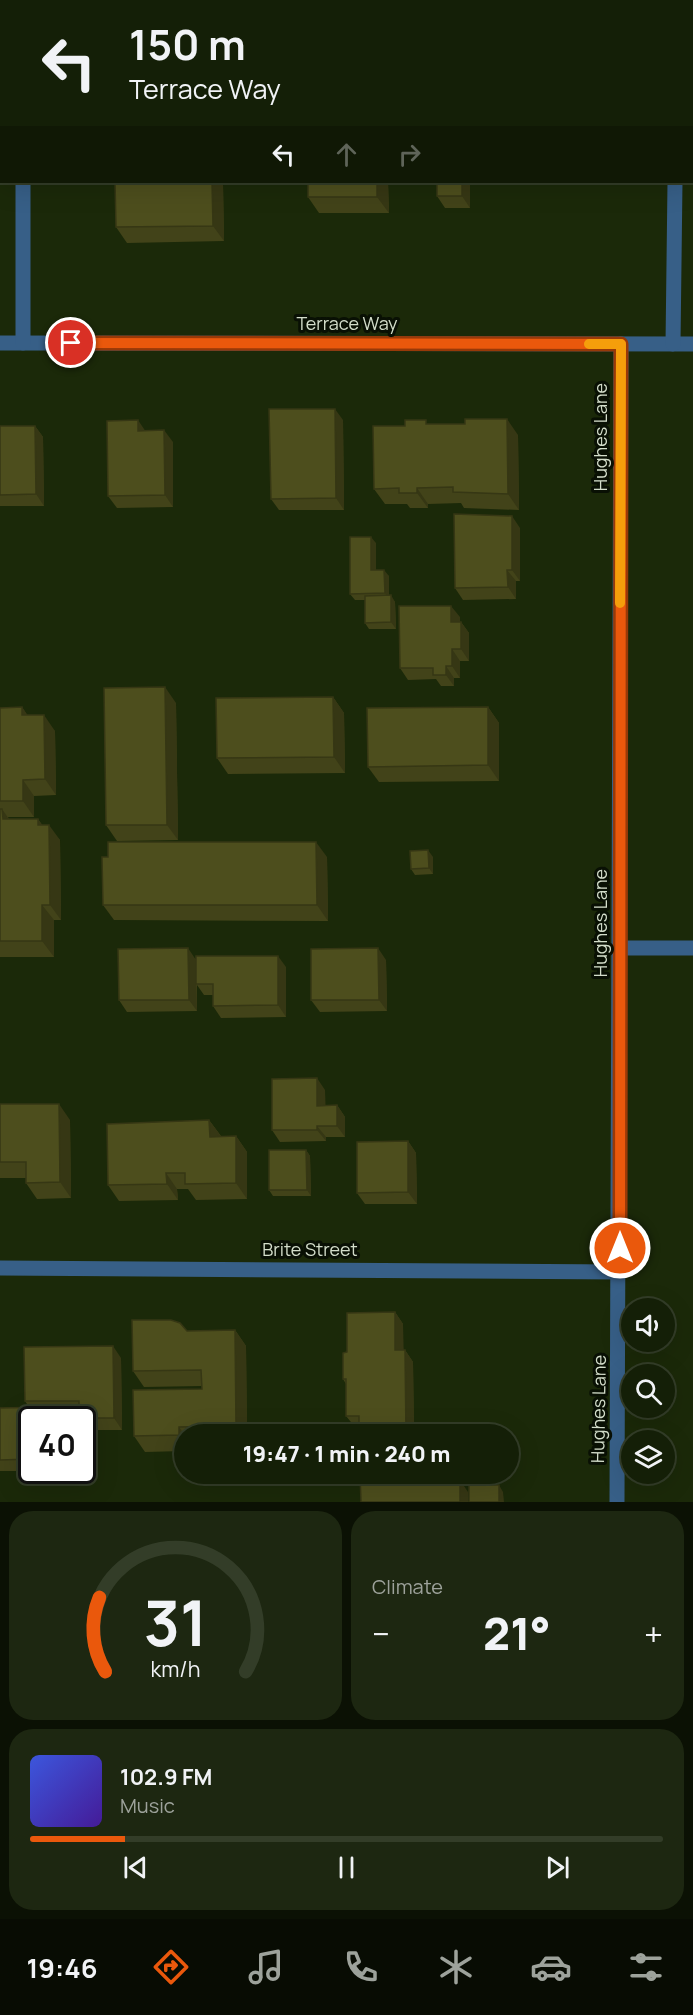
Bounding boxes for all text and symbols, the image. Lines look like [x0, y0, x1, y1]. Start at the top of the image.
text: 150 m [129, 15, 246, 73]
icon: left [30, 24, 108, 102]
text: Terrace Way [129, 70, 281, 107]
icon: left [267, 138, 300, 171]
icon: ahead [330, 138, 363, 171]
icon: right [393, 138, 426, 171]
street label: Terrace Way [296, 311, 398, 335]
pin [45, 317, 96, 368]
icon: arrive [54, 326, 87, 359]
street label: Hughes Lane [588, 383, 612, 491]
street label: Hughes Lane [588, 869, 612, 977]
position arrow [588, 1216, 652, 1280]
street label: Brite Street [262, 1237, 358, 1261]
map controls [621, 1298, 675, 1484]
button: sound [621, 1298, 675, 1352]
street label: Hughes Lane [585, 1355, 611, 1463]
button: search [621, 1364, 675, 1418]
speed limit sign: 40 [18, 1406, 96, 1484]
button: layers [621, 1430, 675, 1484]
text: 19:47 · 1 min · 240 m [243, 1439, 450, 1469]
text: Climate [372, 1573, 443, 1600]
text: 31 [144, 1579, 207, 1665]
text: 21° [483, 1602, 551, 1664]
text: − [372, 1611, 390, 1656]
text: + [644, 1611, 663, 1656]
text: km/h [151, 1655, 200, 1684]
text: 102.9 FM [120, 1762, 212, 1792]
text: Music [120, 1792, 175, 1819]
icon: previous [119, 1851, 152, 1884]
icon: pause [330, 1851, 363, 1884]
icon: next [541, 1851, 574, 1884]
icon: directions [150, 1946, 192, 1988]
icon: music [245, 1946, 287, 1988]
icon: phone [340, 1946, 382, 1988]
icon: climate [435, 1946, 477, 1988]
icon: car [530, 1946, 572, 1988]
icon: filters [625, 1946, 667, 1988]
text: 19:46 [26, 1949, 98, 1986]

